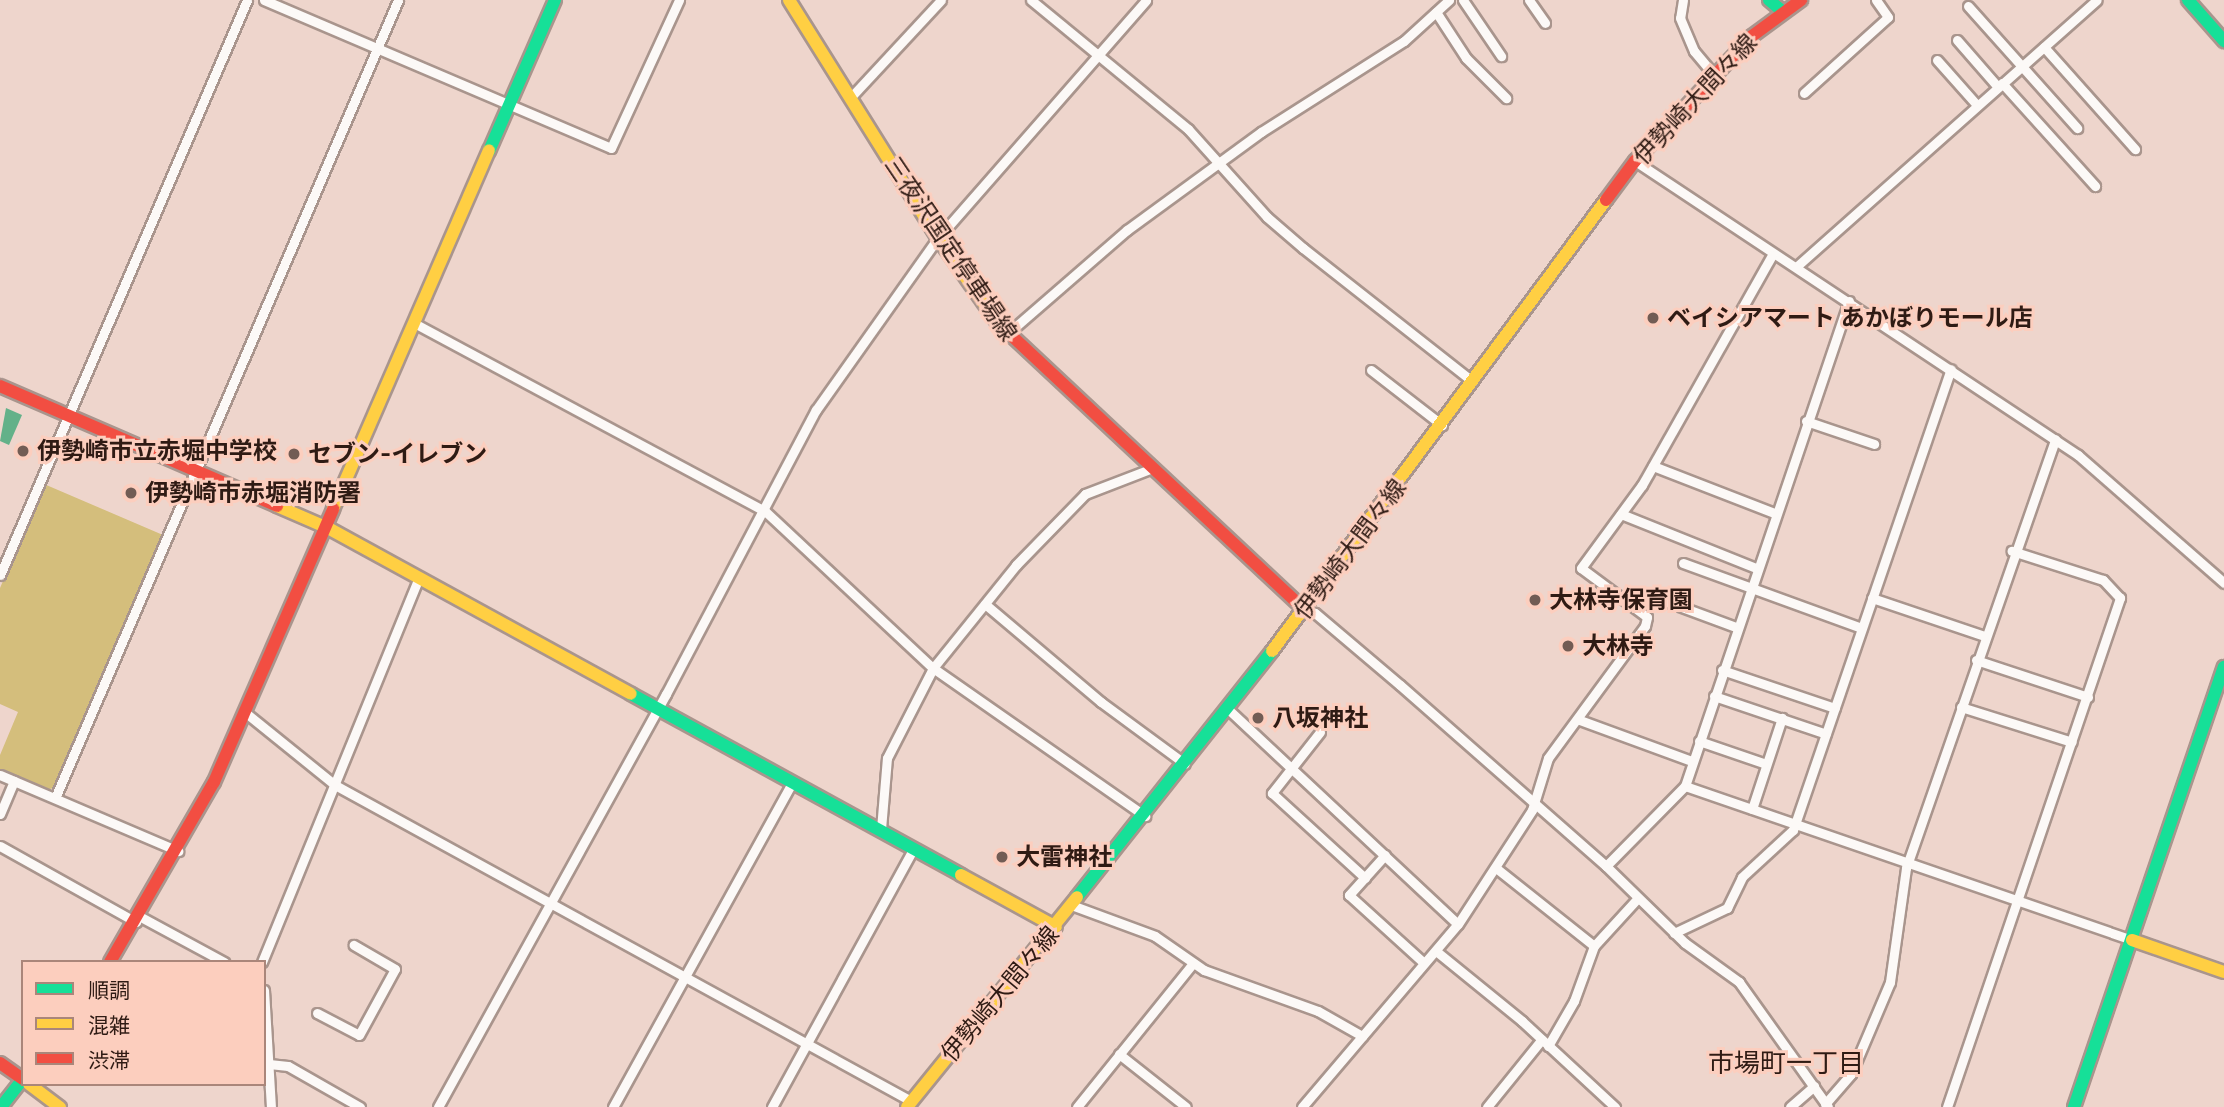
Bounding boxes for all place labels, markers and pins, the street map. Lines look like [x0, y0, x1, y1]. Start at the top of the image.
place label: ベイシアマート あかぼりモール店 [1667, 304, 2033, 332]
marker: ベイシアマート あかぼりモール店 [1645, 310, 1661, 326]
place label: 伊勢崎市立赤堀中学校 [37, 437, 277, 465]
place label: セブン-イレブン [308, 440, 487, 468]
marker: 伊勢崎市立赤堀中学校 [15, 443, 31, 459]
marker: セブン-イレブン [286, 446, 302, 462]
place label: 伊勢崎市赤堀消防署 [145, 479, 361, 507]
marker: 伊勢崎市赤堀消防署 [123, 485, 139, 501]
place label: 大林寺保育園 [1549, 586, 1693, 614]
marker: 大林寺保育園 [1527, 592, 1543, 608]
place label: 大林寺 [1582, 632, 1654, 660]
marker: 大林寺 [1560, 638, 1576, 654]
place label: 八坂神社 [1272, 704, 1368, 732]
marker: 八坂神社 [1250, 710, 1266, 726]
place label: 大雷神社 [1016, 843, 1112, 871]
marker: 大雷神社 [994, 849, 1010, 865]

